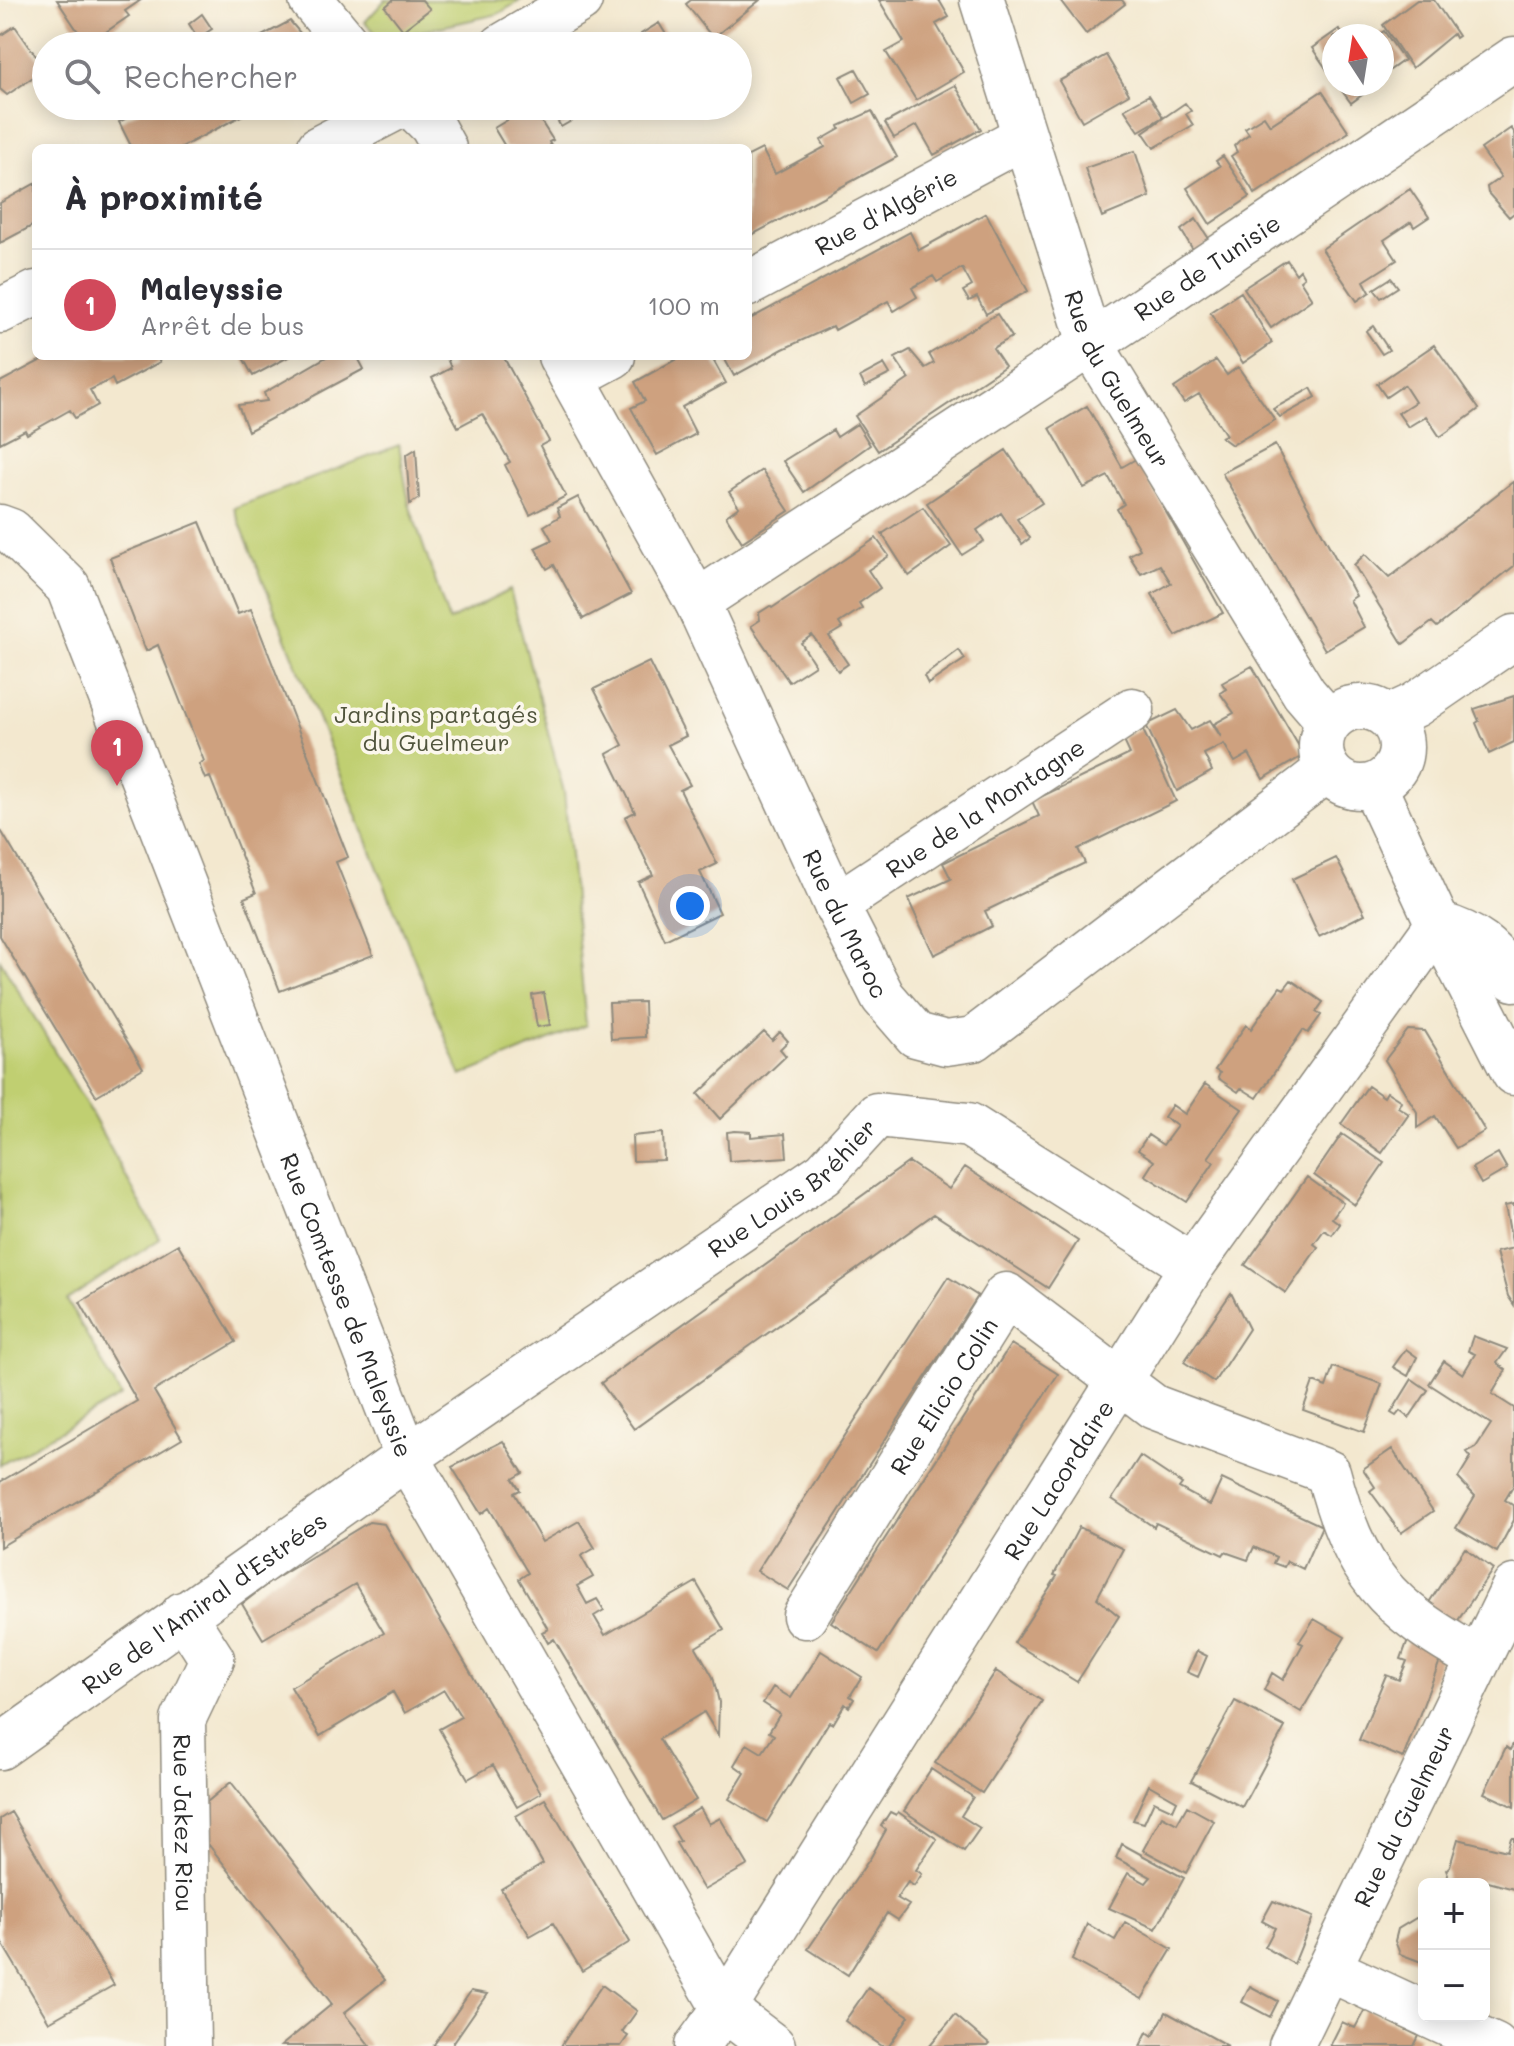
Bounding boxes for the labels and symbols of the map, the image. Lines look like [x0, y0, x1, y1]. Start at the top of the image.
north arrow [1322, 24, 1394, 96]
street label: Rue d'Algérie [809, 160, 962, 261]
street label: Rue de Tunisie [1127, 206, 1286, 327]
street label: Rue du Guelmeur [1059, 286, 1178, 473]
park label: Jardins partagés du Guelmeur [334, 698, 538, 757]
pin: 1 [91, 720, 143, 786]
street label: Rue de la Montagne [879, 730, 1090, 884]
street label: Rue du Maroc [797, 844, 896, 1003]
your location [670, 886, 710, 926]
street label: Rue Louis Bréhier [701, 1111, 882, 1263]
street label: Rue Comtesse de Maleyssie [274, 1148, 421, 1461]
street label: Rue Elicio Colin [882, 1311, 1004, 1480]
street label: Rue Lacordaire [996, 1393, 1120, 1565]
street label: Rue de l'Amiral d'Estrées [75, 1504, 332, 1700]
street label: Rue du Guelmeur [1346, 1720, 1460, 1912]
street label: Rue Jakez Riou [168, 1734, 201, 1912]

